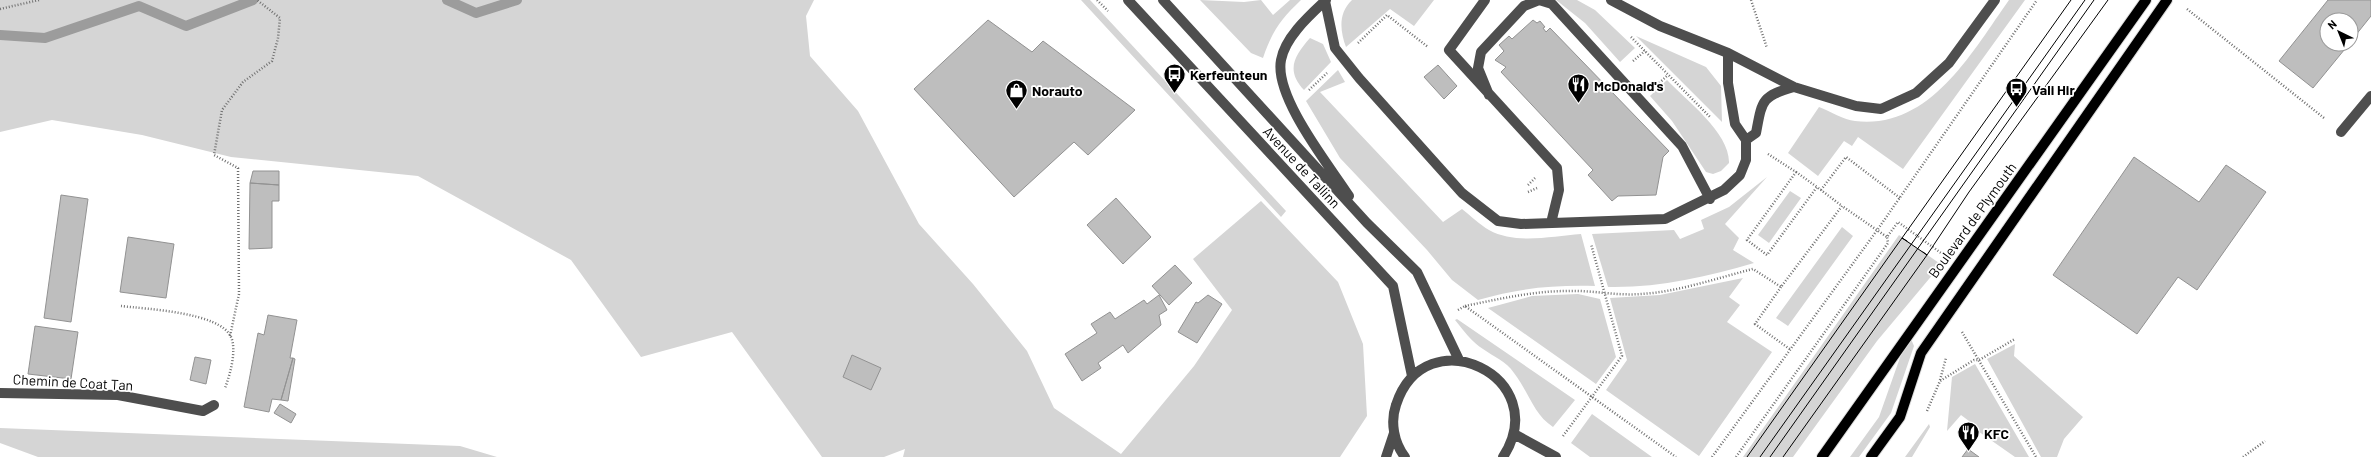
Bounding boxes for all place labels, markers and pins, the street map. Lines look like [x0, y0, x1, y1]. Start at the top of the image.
bus stop icon: Kerfeunteun [1162, 61, 1188, 94]
place label: Kerfeunteun [1190, 66, 1267, 83]
restaurant icon: McDonald's [1565, 72, 1591, 105]
bus stop icon: Vali Hir [2003, 76, 2029, 109]
shop icon: Norauto [1003, 77, 1029, 110]
place label: McDonald's [1594, 77, 1663, 94]
place label: Vali Hir [2032, 81, 2075, 98]
place label: Norauto [1032, 82, 1083, 99]
restaurant icon: KFC [1956, 420, 1982, 453]
place label: KFC [1984, 425, 2009, 442]

